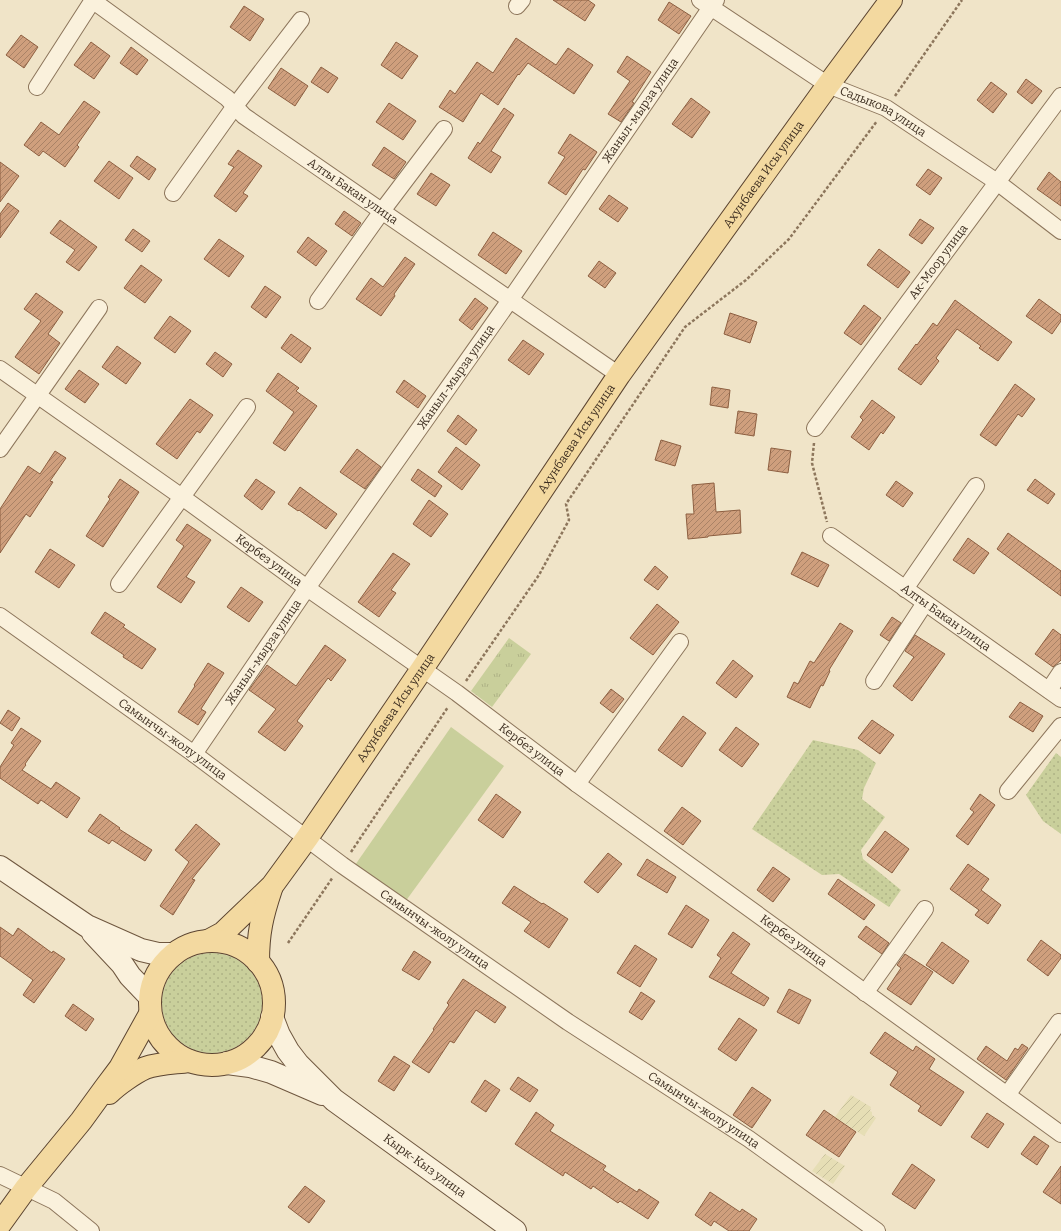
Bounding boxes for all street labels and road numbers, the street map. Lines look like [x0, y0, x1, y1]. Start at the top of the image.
street label: Жаныл-мырза улица [599, 55, 681, 166]
street label: Садыкова улица [838, 83, 929, 140]
street label: Ахунбаева Исы улица [720, 118, 807, 230]
street label: Алты Бакан улица [305, 155, 401, 228]
street label: Ак-Моор улица [906, 221, 971, 302]
street label: Жаныл-мырза улица [414, 322, 498, 432]
street label: Ахунбаева Исы улица [535, 381, 618, 496]
street label: Кербез улица [233, 531, 305, 589]
street label: Алты Бакан улица [899, 581, 994, 654]
street label: Жаныл-мырза улица [222, 597, 304, 708]
street label: Ахунбаева Исы улица [354, 650, 438, 765]
street label: Самынчы-жолу улица [116, 696, 230, 783]
street label: Кербез улица [496, 720, 568, 779]
street label: Самынчы-жолу улица [377, 887, 492, 972]
street label: Кербез улица [757, 912, 830, 970]
street label: Самынчы-жолу улица [645, 1069, 763, 1151]
street label: Кырк-Кыз улица [381, 1131, 469, 1200]

